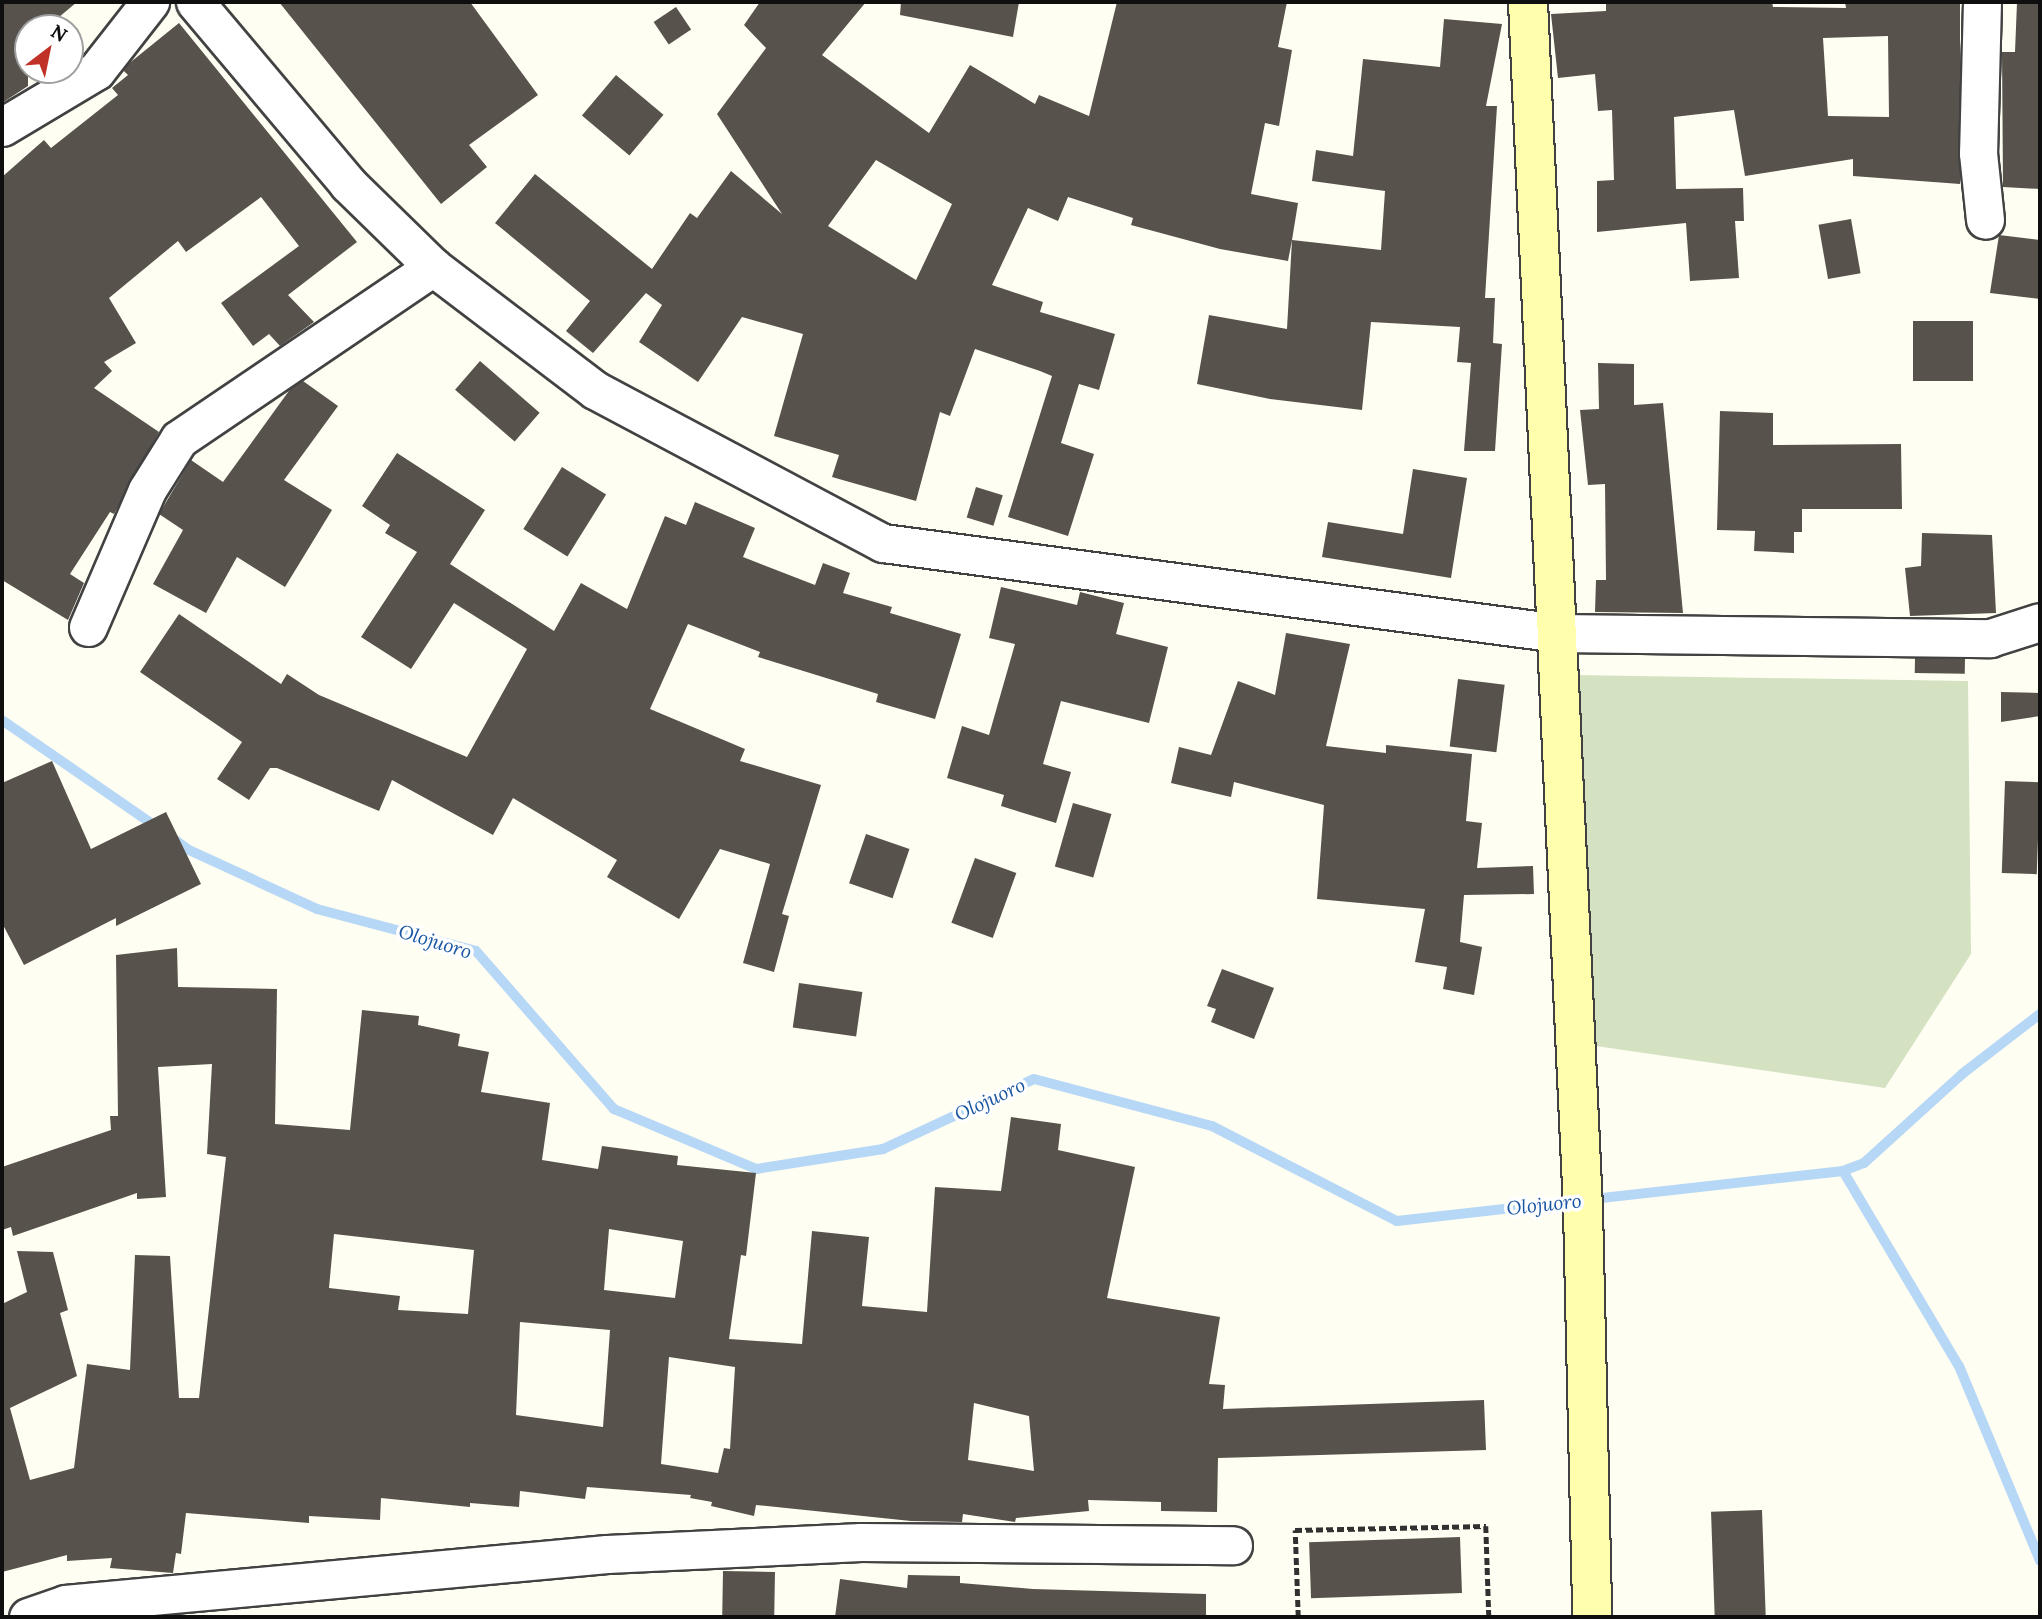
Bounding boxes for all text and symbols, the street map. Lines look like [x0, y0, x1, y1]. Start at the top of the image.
north arrow [14, 14, 84, 84]
text: N [46, 19, 72, 47]
water label: Olojuoro [396, 920, 474, 964]
water label: Olojuoro [951, 1074, 1029, 1126]
water label: Olojuoro [1505, 1190, 1583, 1220]

